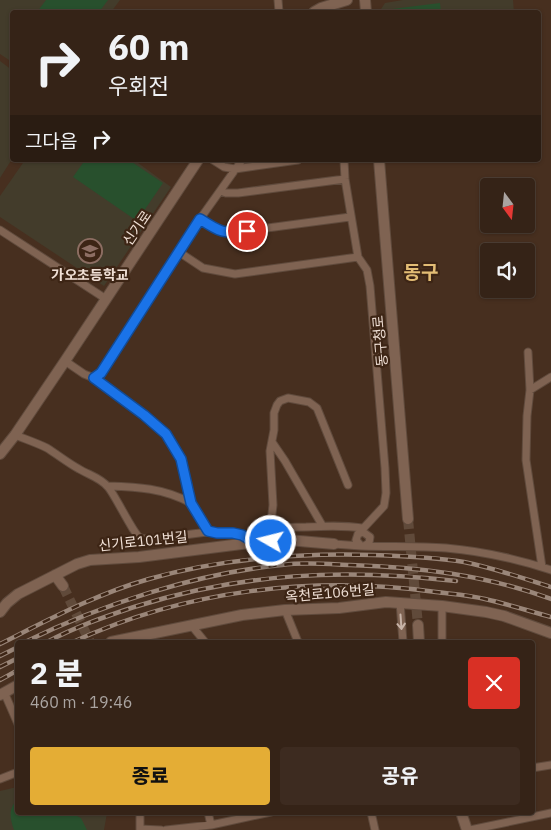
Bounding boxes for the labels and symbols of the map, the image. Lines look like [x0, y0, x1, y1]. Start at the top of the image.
north arrow [480, 178, 535, 232]
street label: 신기로 [119, 207, 155, 249]
pin [226, 210, 268, 252]
school or university icon: 가오초등학교 [77, 238, 103, 264]
district label: 동구 [404, 260, 438, 284]
place label: 가오초등학교 [51, 266, 129, 284]
street label: 동구청로 [369, 314, 391, 367]
position arrow [244, 514, 296, 566]
street label: 신기로101번길 [98, 527, 188, 555]
street label: 옥천로106번길 [285, 580, 375, 606]
one-way arrow [396, 614, 406, 630]

